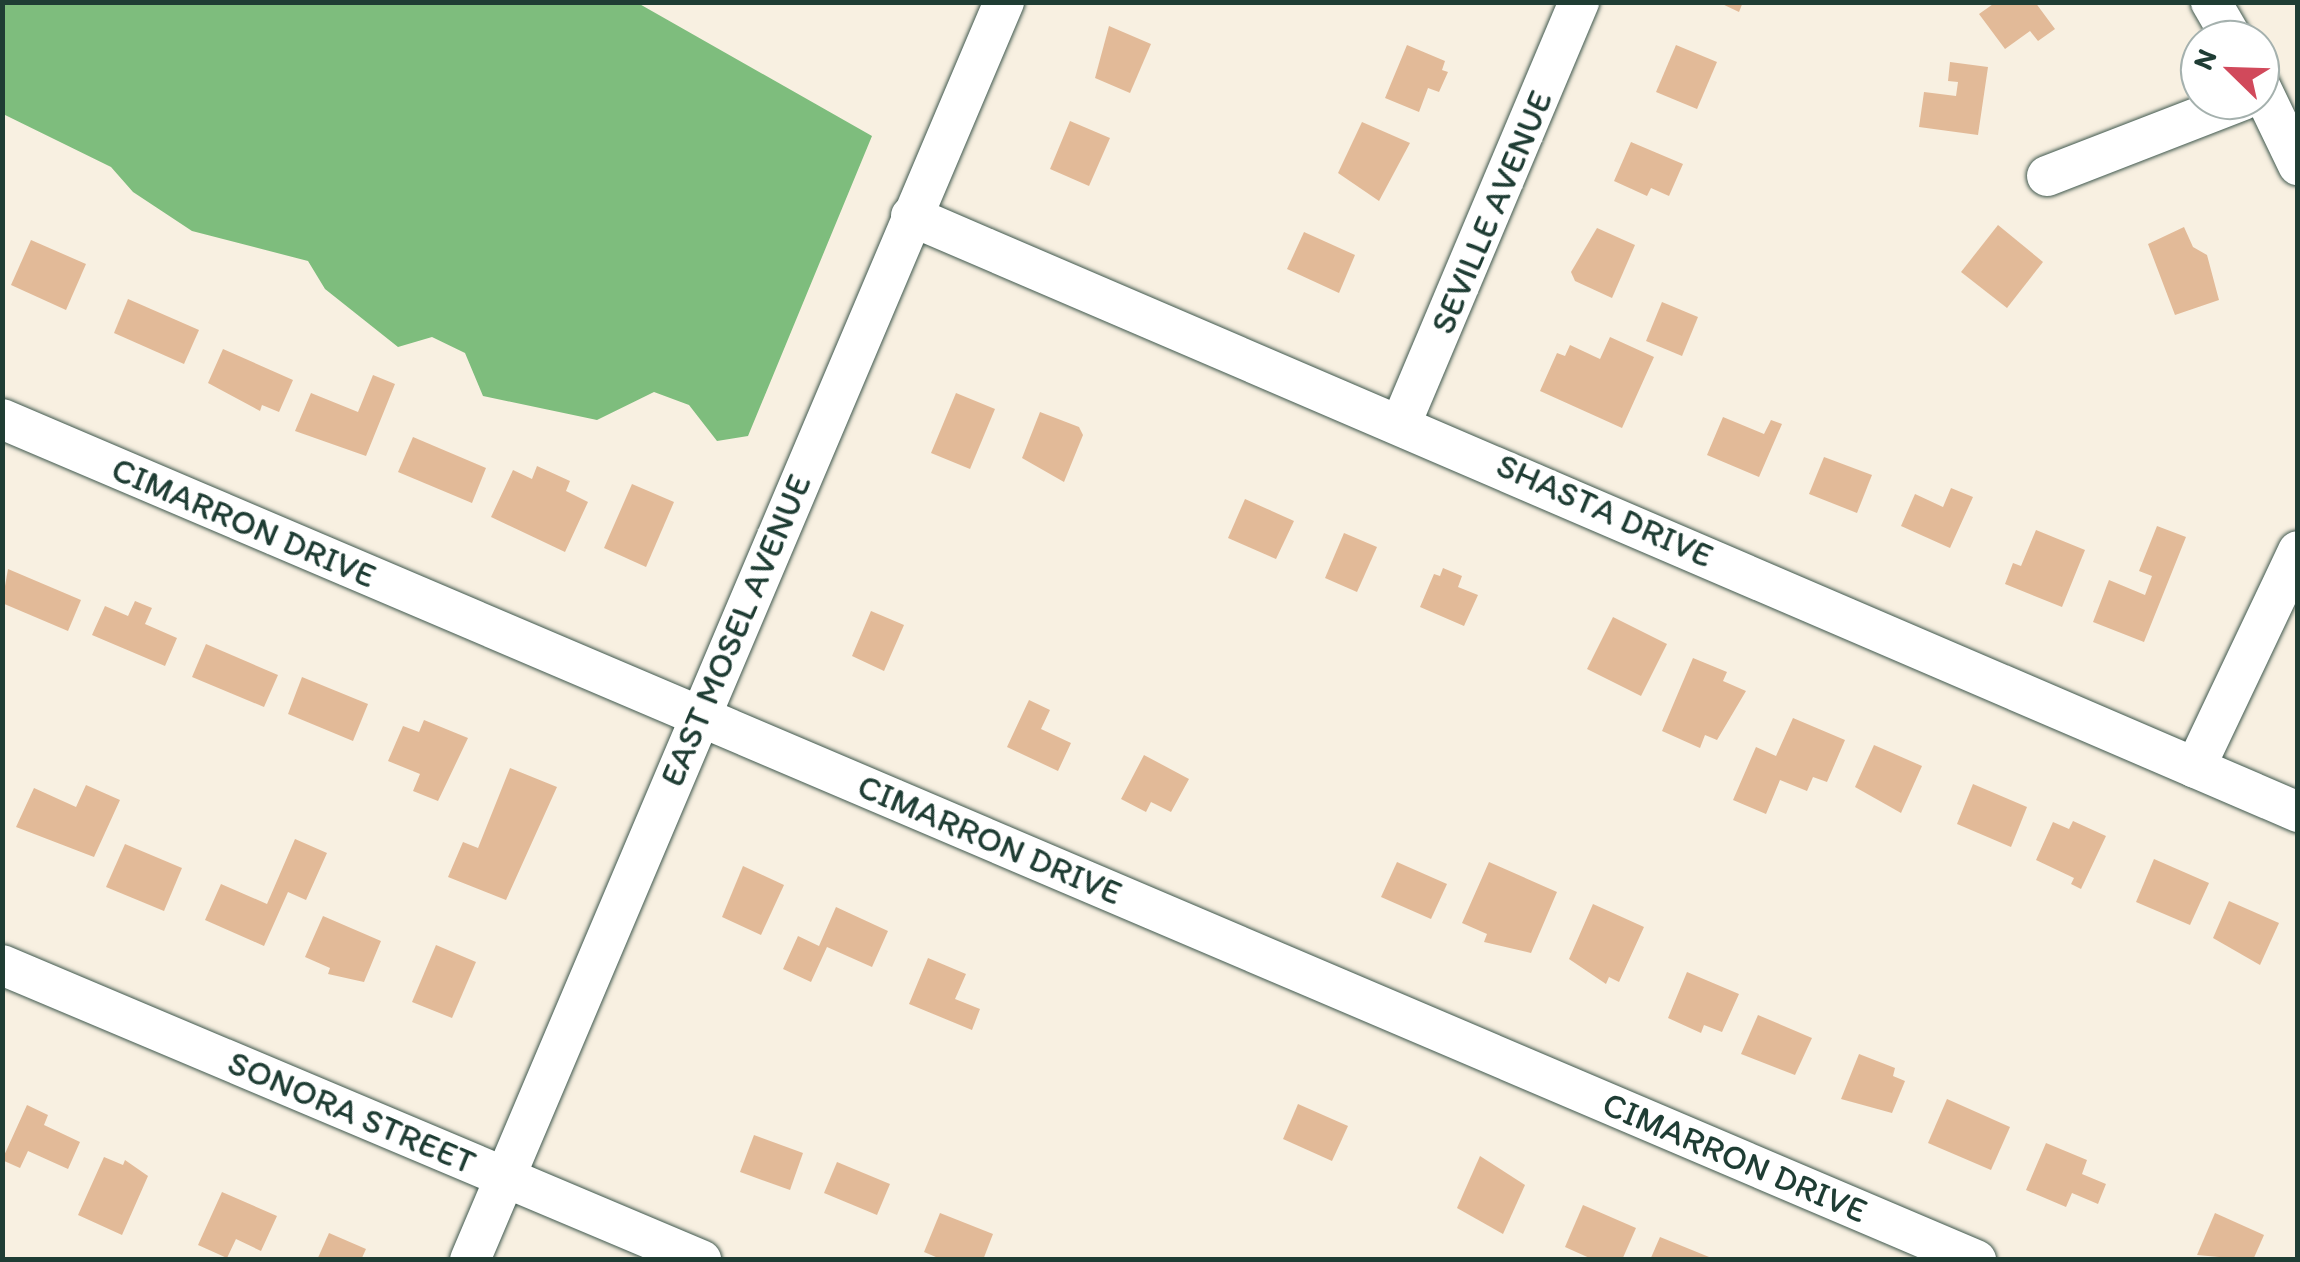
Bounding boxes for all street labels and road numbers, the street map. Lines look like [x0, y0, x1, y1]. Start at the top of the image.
street label: SEVILLE AVENUE [1421, 85, 1561, 339]
street label: SHASTA DRIVE [1490, 443, 1720, 577]
street label: CIMARRON DRIVE [105, 447, 383, 597]
street label: EAST MOSEL AVENUE [650, 468, 820, 792]
street label: CIMARRON DRIVE [851, 764, 1129, 914]
street label: SONORA STREET [222, 1041, 482, 1183]
street label: CIMARRON DRIVE [1596, 1082, 1874, 1232]

